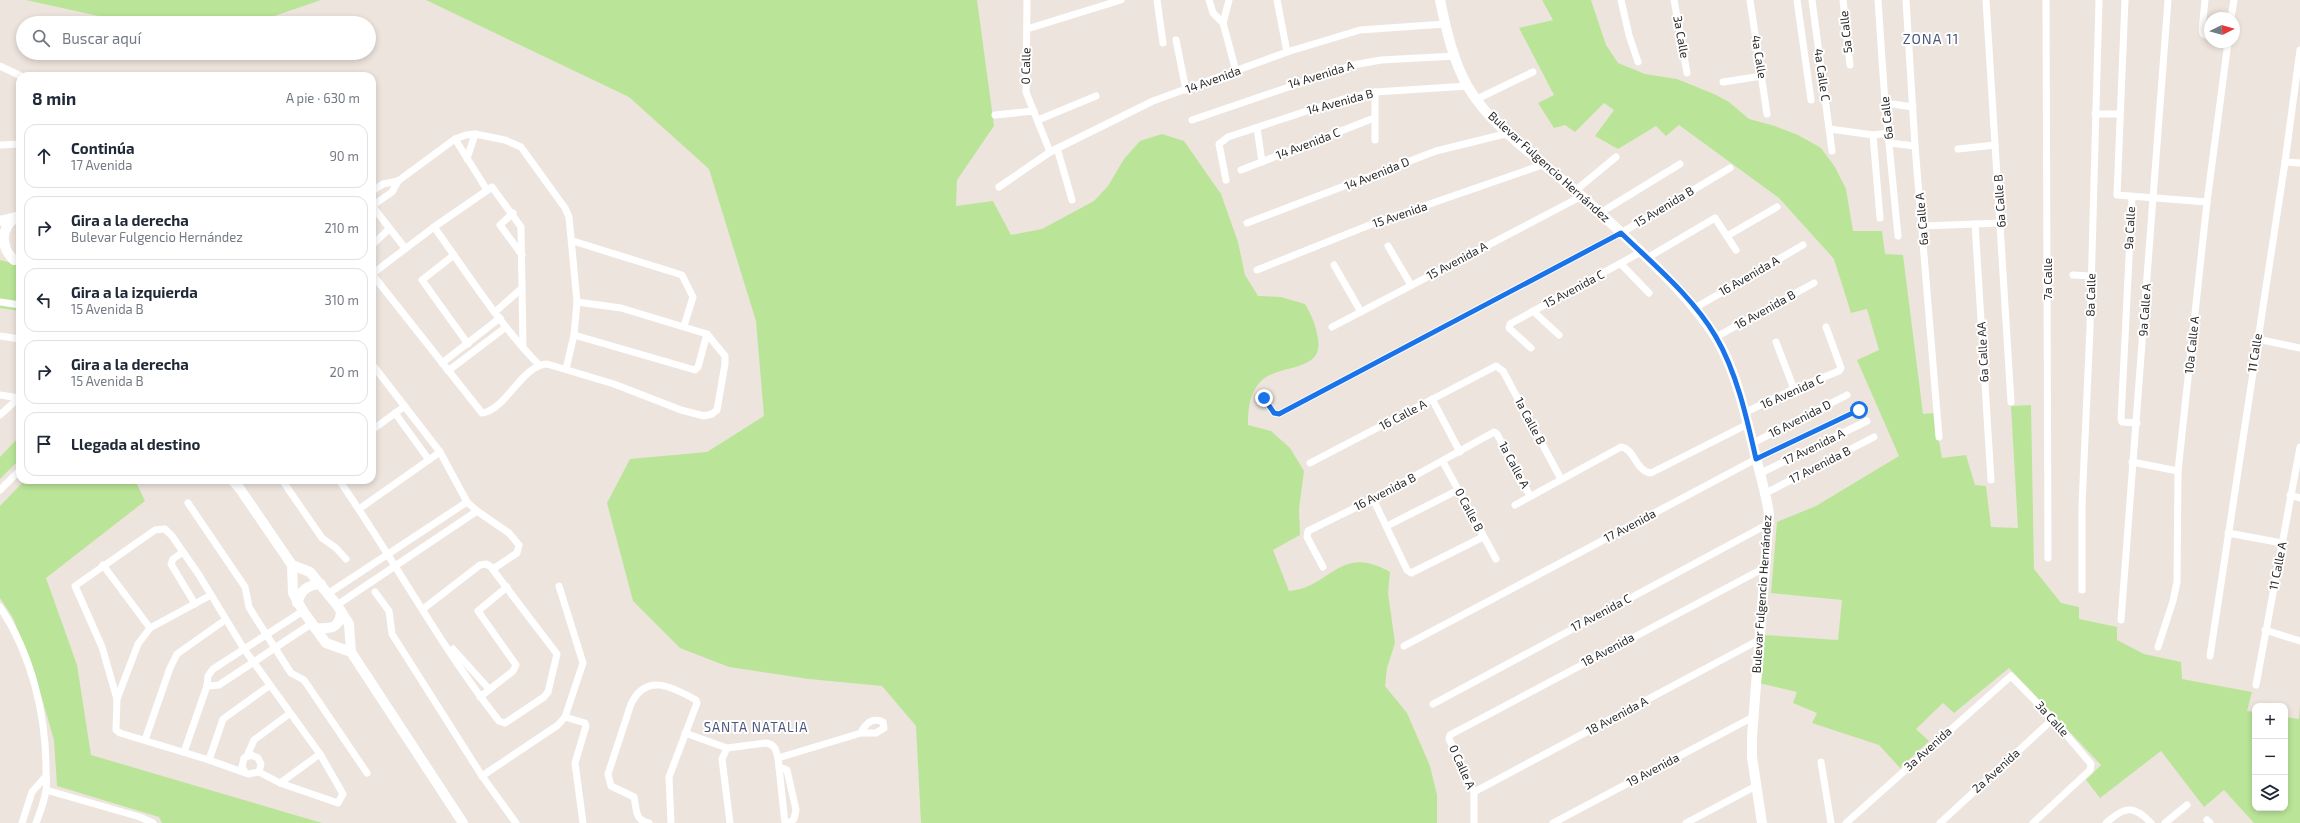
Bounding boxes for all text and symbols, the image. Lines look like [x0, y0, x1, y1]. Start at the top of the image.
street label: 5a Calle [1836, 10, 1854, 54]
north arrow [2204, 12, 2240, 48]
street label: 3a Calle [1671, 14, 1693, 59]
search box [16, 16, 376, 60]
icon: search [30, 27, 52, 49]
text: Buscar aquí [62, 29, 141, 47]
district label: ZONA 11 [1903, 30, 1959, 47]
street label: 4a Calle [1750, 34, 1770, 79]
street label: 0 Calle [1018, 47, 1032, 85]
street label: 4a Calle C [1812, 48, 1834, 102]
street label: 14 Avenida A [1286, 57, 1356, 91]
street label: 14 Avenida [1183, 63, 1242, 96]
street label: 14 Avenida B [1305, 85, 1374, 117]
text: 8 min [32, 88, 76, 108]
text: A pie · 630 m [286, 90, 360, 106]
street label: 6a Calle [1877, 96, 1895, 140]
street label: Bulevar Fulgencio Hernández [1486, 108, 1613, 225]
street label: 14 Avenida C [1274, 124, 1342, 162]
text: Continúa [71, 139, 134, 157]
icon: ahead [33, 145, 55, 167]
text: 90 m [329, 148, 359, 164]
street label: 14 Avenida D [1342, 154, 1411, 192]
text: 17 Avenida [71, 157, 132, 173]
street label: 6a Calle B [1990, 174, 2008, 228]
street label: 15 Avenida B [1631, 183, 1696, 229]
street label: 6a Calle A [1912, 192, 1930, 246]
street label: 15 Avenida [1370, 198, 1429, 230]
street label: 9a Calle [2121, 206, 2137, 250]
text: Gira a la derecha [71, 211, 189, 229]
icon: right [33, 217, 55, 239]
text: 210 m [324, 220, 359, 236]
text: Bulevar Fulgencio Hernández [71, 229, 243, 245]
street label: 15 Avenida A [1424, 238, 1490, 282]
street label: 16 Avenida A [1716, 252, 1782, 298]
street label: 7a Calle [2040, 258, 2054, 300]
street label: 15 Avenida C [1541, 266, 1606, 310]
street label: 8a Calle [2083, 273, 2097, 317]
street label: 9a Calle A [2135, 282, 2153, 337]
text: Gira a la izquierda [71, 283, 198, 301]
street label: 16 Avenida B [1732, 287, 1797, 332]
icon: left [33, 289, 55, 311]
text: 310 m [324, 292, 359, 308]
text: 15 Avenida B [71, 301, 144, 317]
street label: 10a Calle A [2181, 315, 2201, 375]
street label: 6a Calle AA [1973, 321, 1991, 383]
street label: 11 Calle [2244, 332, 2264, 373]
text: Gira a la derecha [71, 355, 189, 373]
icon: right [33, 361, 55, 383]
text: 20 m [330, 364, 359, 380]
street label: 16 Avenida C [1758, 371, 1825, 411]
text: 15 Avenida B [71, 373, 144, 389]
route end [1255, 389, 1273, 407]
street label: 1a Calle B [1513, 395, 1549, 446]
street label: 16 Calle A [1377, 396, 1429, 432]
street label: 16 Avenida D [1766, 396, 1833, 440]
route start [1850, 401, 1868, 419]
street label: 17 Avenida A [1781, 425, 1847, 467]
icon: arrive [33, 433, 55, 455]
text: Llegada al destino [71, 435, 200, 453]
street label: 1a Calle A [1497, 439, 1533, 491]
street label: 17 Avenida B [1787, 443, 1852, 486]
street label: 16 Avenida B [1351, 470, 1418, 513]
street label: 0 Calle B [1453, 485, 1487, 534]
street label: 17 Avenida [1601, 506, 1658, 545]
street label: Bulevar Fulgencio Hernández [1748, 514, 1774, 674]
street label: 11 Calle A [2265, 540, 2289, 591]
street label: 17 Avenida C [1568, 590, 1633, 634]
street label: 18 Avenida [1579, 629, 1636, 669]
street label: 18 Avenida A [1583, 693, 1650, 737]
street label: 3a Calle [2033, 698, 2072, 739]
map controls [2252, 703, 2288, 811]
button: + [2252, 703, 2288, 739]
district label: SANTA NATALIA [704, 719, 808, 735]
street label: 3a Avenida [1901, 723, 1954, 773]
button: − [2252, 739, 2288, 775]
street label: 0 Calle A [1447, 742, 1479, 791]
street label: 2a Avenida [1969, 745, 2022, 795]
street label: 19 Avenida [1624, 749, 1681, 789]
button: layers [2252, 775, 2288, 811]

